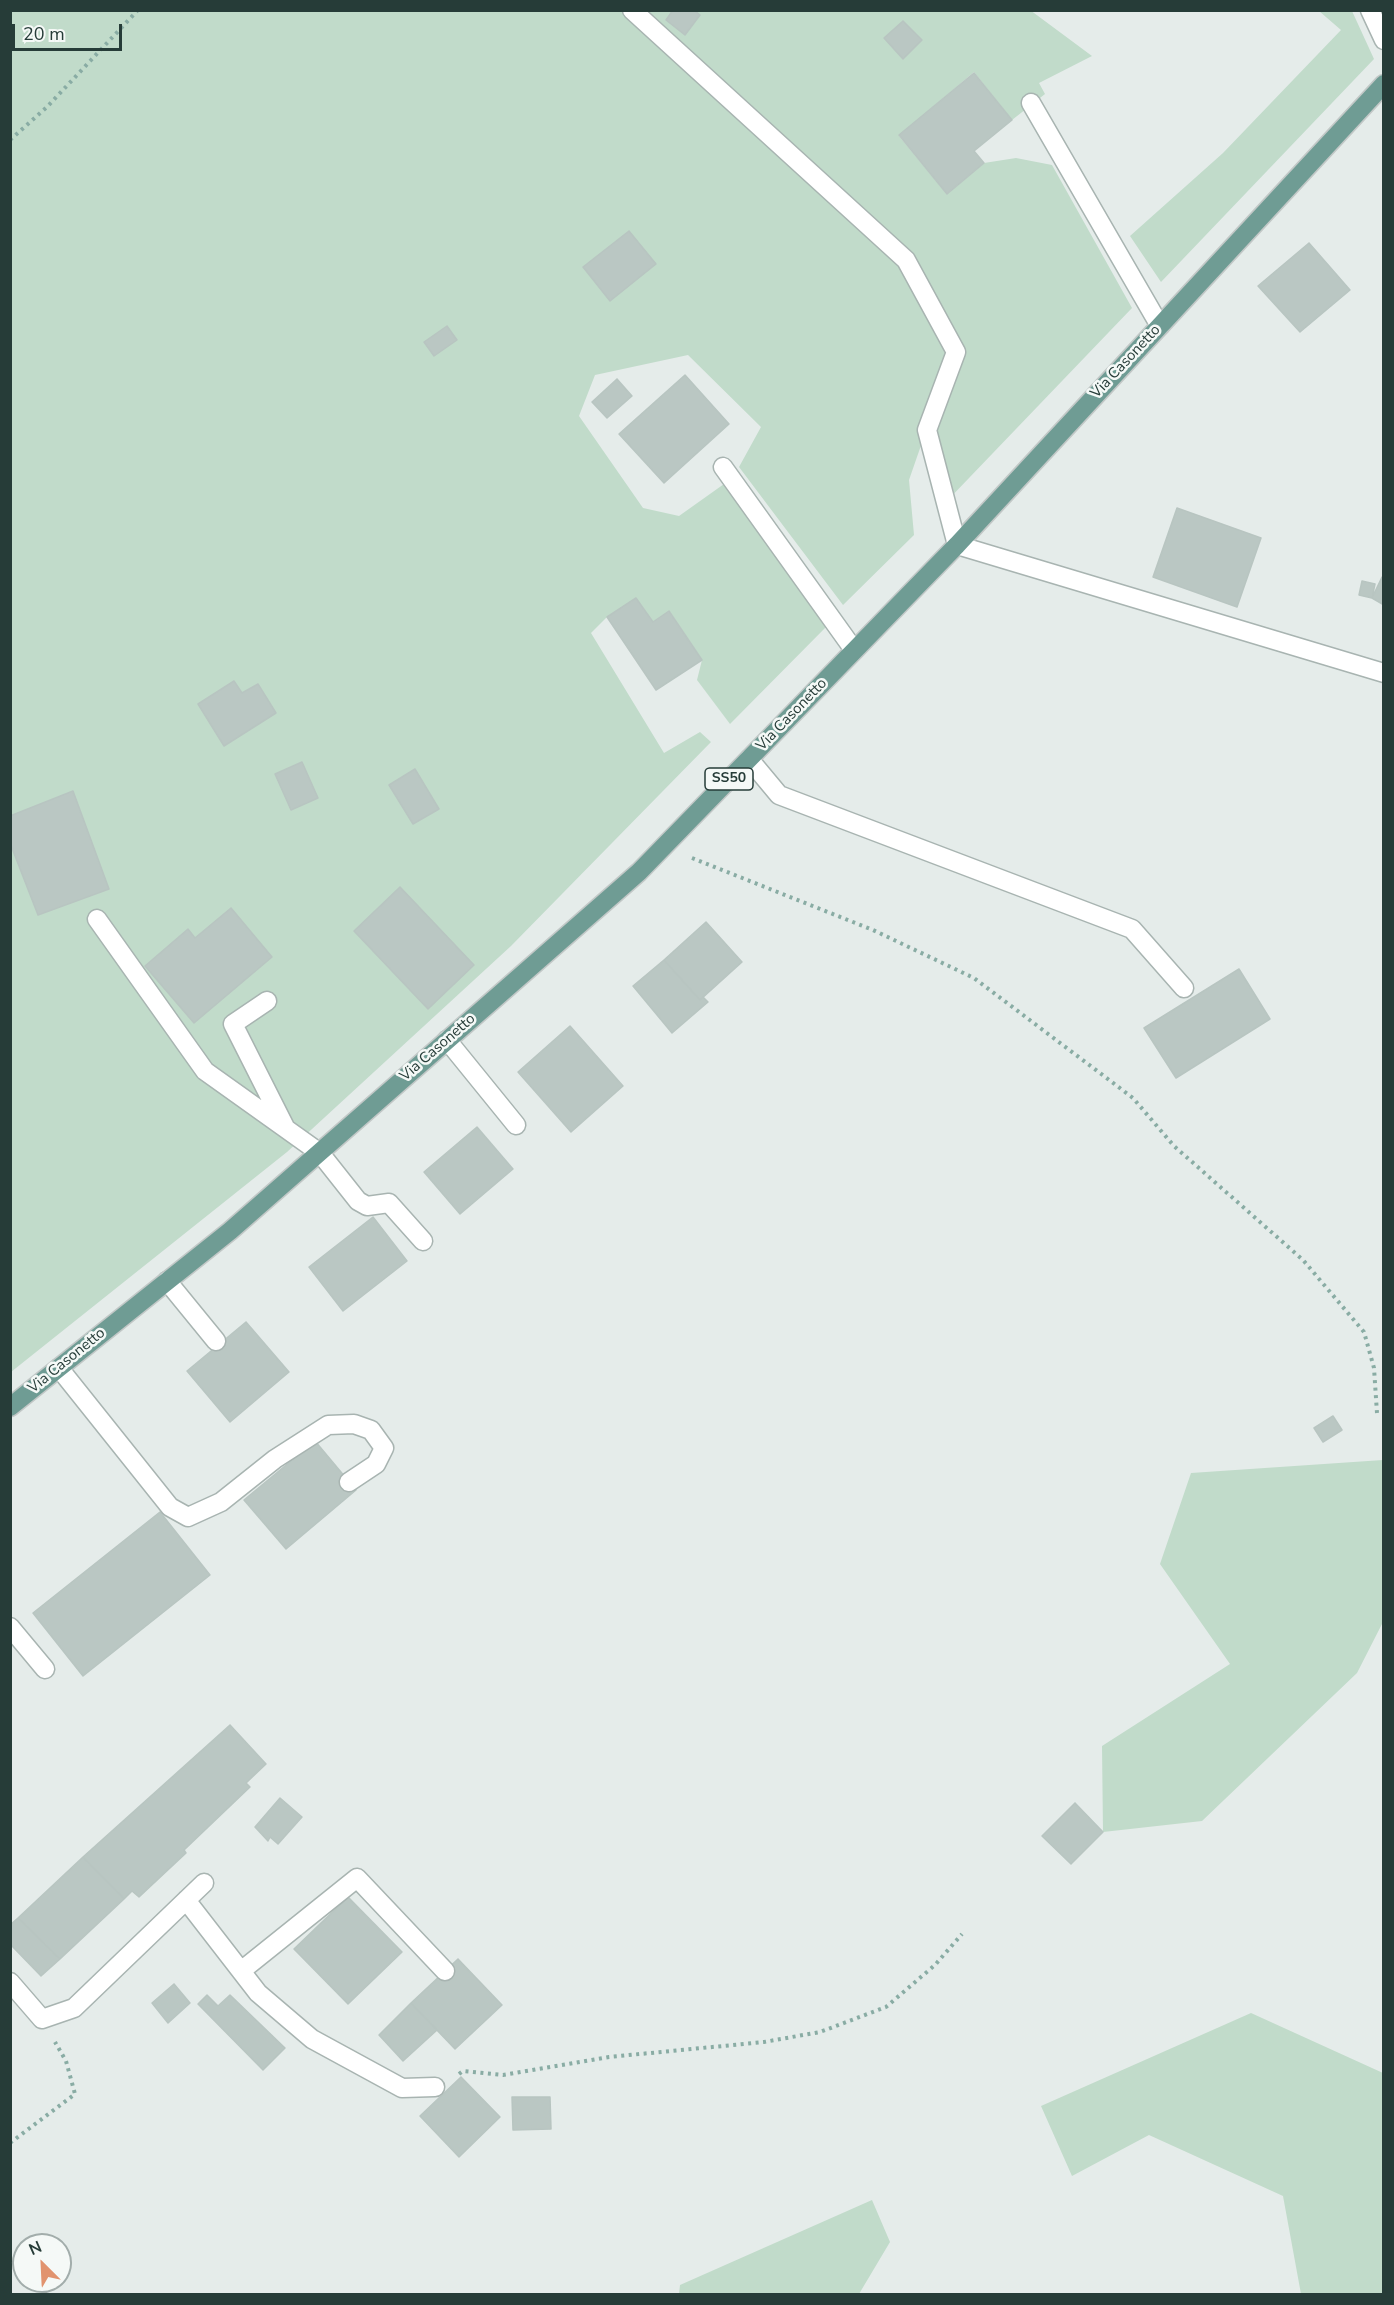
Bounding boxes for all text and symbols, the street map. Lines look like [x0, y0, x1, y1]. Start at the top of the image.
scale bar [15, 12, 124, 50]
text: 20 m [23, 22, 65, 46]
street label: Via Casonetto [1087, 321, 1165, 403]
street label: Via Casonetto [753, 675, 831, 755]
road number: SS50 [705, 768, 753, 790]
street label: Via Casonetto [397, 1010, 479, 1086]
street label: Via Casonetto [25, 1324, 109, 1398]
north arrow [12, 2233, 72, 2293]
text: N [26, 2236, 45, 2261]

